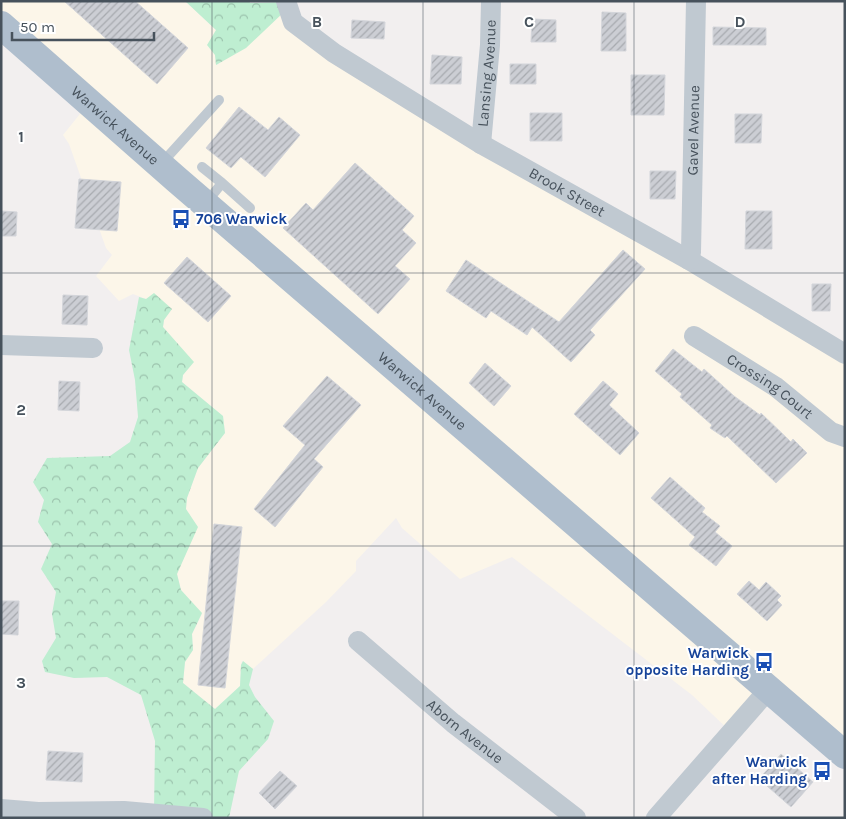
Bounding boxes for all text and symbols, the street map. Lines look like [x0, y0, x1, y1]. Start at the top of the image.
scale bar [12, 10, 155, 42]
text: B [312, 12, 322, 31]
text: C [524, 12, 534, 31]
text: D [735, 12, 746, 31]
text: 50 m [20, 18, 55, 36]
street label: Lansing Avenue [474, 20, 500, 127]
street label: Warwick Avenue [67, 82, 163, 169]
street label: Gavel Avenue [684, 85, 703, 176]
text: 1 [18, 127, 24, 146]
street label: Brook Street [526, 164, 609, 221]
bus stop icon: 706 Warwick [170, 208, 192, 230]
place label: 706 Warwick [196, 210, 287, 228]
street label: Warwick Avenue [374, 348, 470, 434]
street label: Crossing Court [723, 350, 817, 423]
text: 2 [16, 400, 26, 419]
place label: Warwick opposite Harding [626, 644, 749, 679]
bus stop icon: Warwick opposite Harding [753, 651, 775, 673]
text: 3 [16, 673, 26, 692]
street label: Aborn Avenue [423, 695, 507, 767]
place label: Warwick after Harding [712, 753, 807, 788]
bus stop icon: Warwick after Harding [811, 760, 833, 782]

